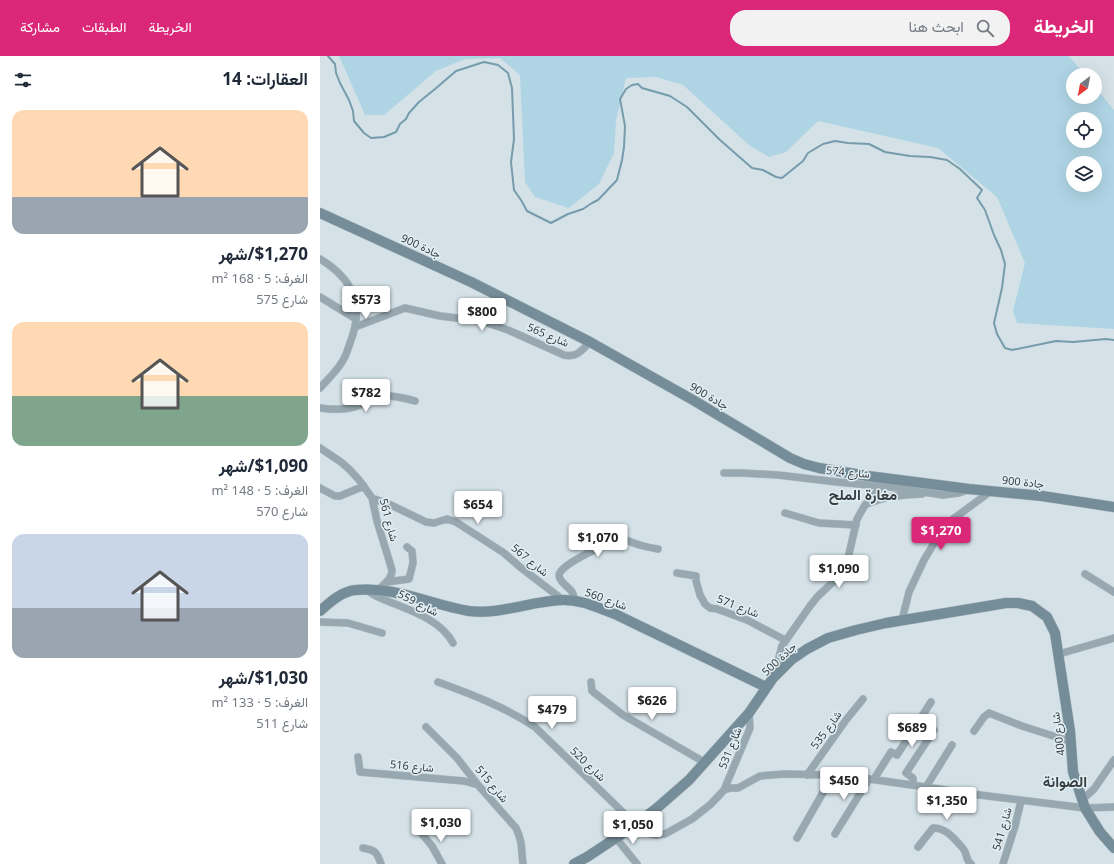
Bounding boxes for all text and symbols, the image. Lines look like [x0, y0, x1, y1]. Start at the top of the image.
search box [730, 10, 1010, 46]
text: الخريطة [1034, 13, 1094, 39]
text: ابحث هنا [908, 16, 964, 36]
text: مشاركة [20, 17, 60, 36]
text: الطبقات [82, 17, 126, 36]
text: الخريطة [148, 17, 192, 36]
icon: search [974, 17, 996, 39]
text: العقارات: 14 [222, 67, 308, 90]
north arrow [1066, 68, 1102, 104]
map controls [1066, 68, 1102, 192]
icon: filters [12, 69, 34, 91]
button: locate [1066, 112, 1102, 148]
icon: home [124, 136, 196, 208]
button: layers [1066, 156, 1102, 192]
street label: جادة 900 [399, 230, 444, 261]
text: $1,270/شهر [219, 242, 308, 265]
text: الغرف: 5 · 168 m² [211, 269, 308, 287]
pin: $573 [342, 286, 390, 320]
text: شارع 575 [256, 290, 308, 308]
text: $573 [351, 290, 381, 308]
pin: $800 [458, 298, 506, 332]
text: $800 [467, 302, 497, 320]
street label: شارع 565 [525, 319, 572, 351]
icon: home [124, 348, 196, 420]
street label: جادة 900 [687, 378, 731, 413]
pin: $782 [342, 379, 390, 413]
text: $782 [351, 383, 381, 401]
text: $1,090/شهر [219, 454, 308, 477]
street label: شارع 574 [825, 462, 871, 482]
street label: جادة 900 [1001, 472, 1045, 491]
text: الغرف: 5 · 148 m² [211, 481, 308, 499]
district label: مغارة الملح [829, 484, 897, 505]
pin: $654 [454, 491, 502, 525]
text: $654 [463, 495, 493, 513]
street label: شارع 561 [376, 497, 402, 544]
text: شارع 570 [256, 502, 308, 520]
pin: $1,270 [908, 517, 974, 551]
text: $1,270 [921, 521, 961, 539]
pin: $1,070 [565, 524, 631, 558]
text: $1,070 [578, 528, 618, 546]
street label: شارع 567 [508, 540, 552, 580]
pin: $1,090 [806, 555, 872, 589]
text: $1,090 [819, 559, 859, 577]
icon: home [124, 560, 196, 632]
street label: شارع 560 [583, 584, 630, 614]
street label: شارع 559 [395, 586, 441, 620]
street label: شارع 571 [715, 591, 762, 621]
street label: جادة 500 [758, 639, 799, 679]
text: $1,030/شهر [219, 666, 308, 689]
pin: $626 [628, 687, 676, 721]
text: $626 [637, 691, 667, 709]
text: الغرف: 5 · 133 m² [211, 693, 308, 711]
pin: $479 [528, 696, 576, 730]
text: $479 [537, 700, 567, 718]
street label: شارع 535 [807, 707, 846, 752]
street label: شارع 400 [1047, 711, 1069, 757]
text: شارع 511 [256, 714, 308, 732]
pin: $689 [888, 714, 936, 748]
text: $689 [897, 718, 927, 736]
street label: شارع 531 [714, 724, 746, 771]
street label: شارع 520 [567, 743, 610, 785]
street label: شارع 516 [389, 756, 435, 776]
street label: شارع 515 [472, 762, 512, 806]
pin: $450 [820, 767, 868, 801]
text: $450 [829, 771, 859, 789]
district label: الصوانة [1043, 771, 1087, 791]
pin: $1,350 [914, 787, 980, 821]
text: $1,350 [927, 791, 967, 809]
street label: شارع 541 [988, 805, 1016, 852]
pin: $1,030 [408, 809, 474, 843]
pin: $1,050 [600, 811, 666, 845]
text: $1,030 [421, 813, 461, 831]
text: $1,050 [613, 815, 653, 833]

